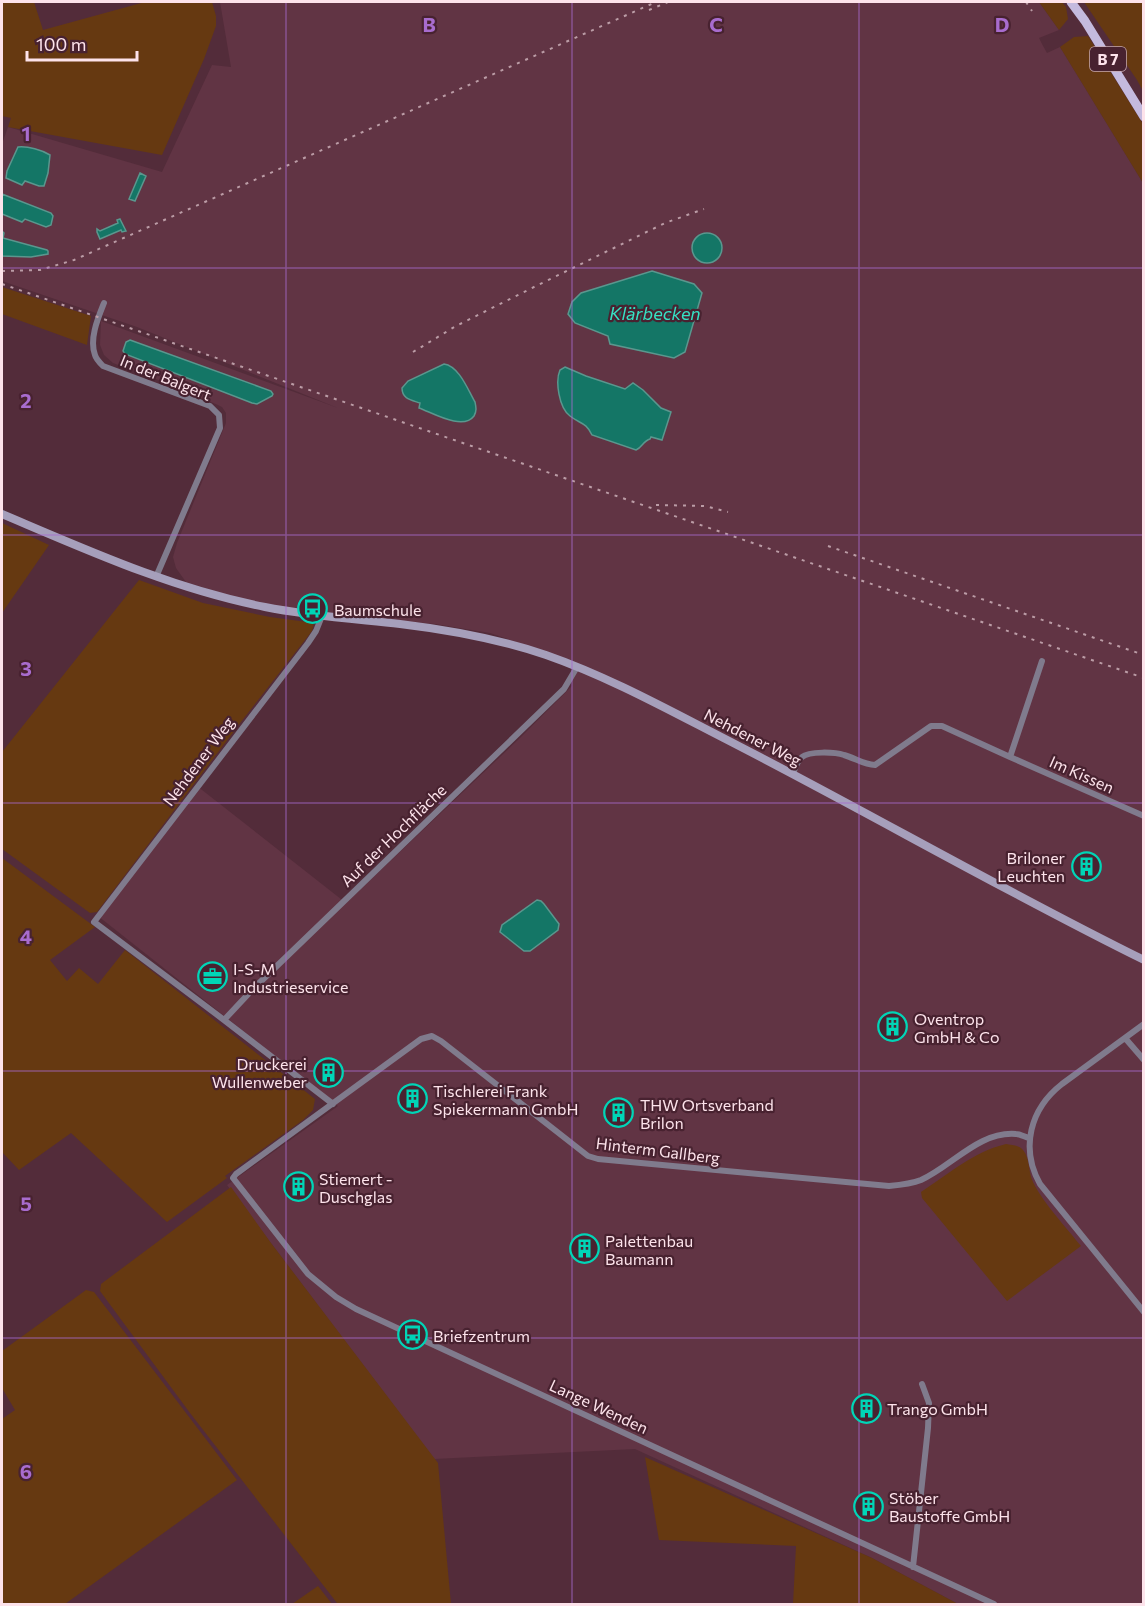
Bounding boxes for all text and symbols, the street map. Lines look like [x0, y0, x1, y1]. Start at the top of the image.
text: B [422, 12, 436, 36]
text: C [709, 12, 723, 36]
text: D [995, 12, 1009, 36]
scale bar [27, 24, 136, 62]
text: 100 m [36, 33, 86, 55]
road number: B 7 [1090, 47, 1126, 71]
text: 1 [21, 121, 31, 145]
water label: Klärbecken [609, 302, 701, 324]
street label: In der Balgert [118, 350, 215, 404]
text: 2 [20, 388, 32, 412]
bus stop icon: Baumschule [297, 593, 329, 625]
place label: Baumschule [334, 600, 421, 619]
text: 3 [20, 656, 32, 680]
street label: Nehdener Weg [701, 704, 805, 770]
street label: Nehdener Weg [158, 712, 238, 809]
street label: Im Kissen [1047, 751, 1117, 797]
street label: Auf der Hochfläche [336, 780, 450, 890]
place label: Briloner Leuchten [997, 848, 1066, 885]
building icon: Briloner Leuchten [1070, 850, 1102, 882]
text: 4 [20, 924, 32, 948]
place label: I-S-M Industrieservice [233, 959, 348, 996]
office icon: I-S-M Industrieservice [196, 961, 228, 993]
place label: Oventrop GmbH & Co [914, 1009, 1000, 1046]
building icon: Oventrop GmbH & Co [877, 1011, 909, 1043]
place label: Druckerei Wullenweber [212, 1054, 308, 1091]
building icon: Druckerei Wullenweber [312, 1056, 344, 1088]
place label: Tischlerei Frank Spiekermann GmbH [433, 1081, 578, 1118]
building icon: Tischlerei Frank Spiekermann GmbH [396, 1083, 428, 1115]
place label: THW Ortsverband Brilon [640, 1095, 774, 1132]
building icon: THW Ortsverband Brilon [603, 1097, 635, 1129]
street label: Hinterm Gallberg [595, 1133, 721, 1167]
place label: Stiemert - Duschglas [319, 1169, 393, 1206]
building icon: Stiemert - Duschglas [282, 1171, 314, 1203]
text: 5 [20, 1191, 32, 1215]
place label: Palettenbau Baumann [605, 1231, 693, 1268]
building icon: Palettenbau Baumann [568, 1233, 600, 1265]
bus stop icon: Briefzentrum [396, 1319, 428, 1351]
place label: Briefzentrum [433, 1326, 530, 1345]
street label: Lange Wenden [547, 1375, 651, 1437]
building icon: Trango GmbH [850, 1392, 882, 1424]
place label: Trango GmbH [887, 1399, 988, 1418]
text: 6 [20, 1459, 32, 1483]
place label: Stöber Baustoffe GmbH [889, 1488, 1010, 1525]
building icon: Stöber Baustoffe GmbH [852, 1490, 884, 1522]

